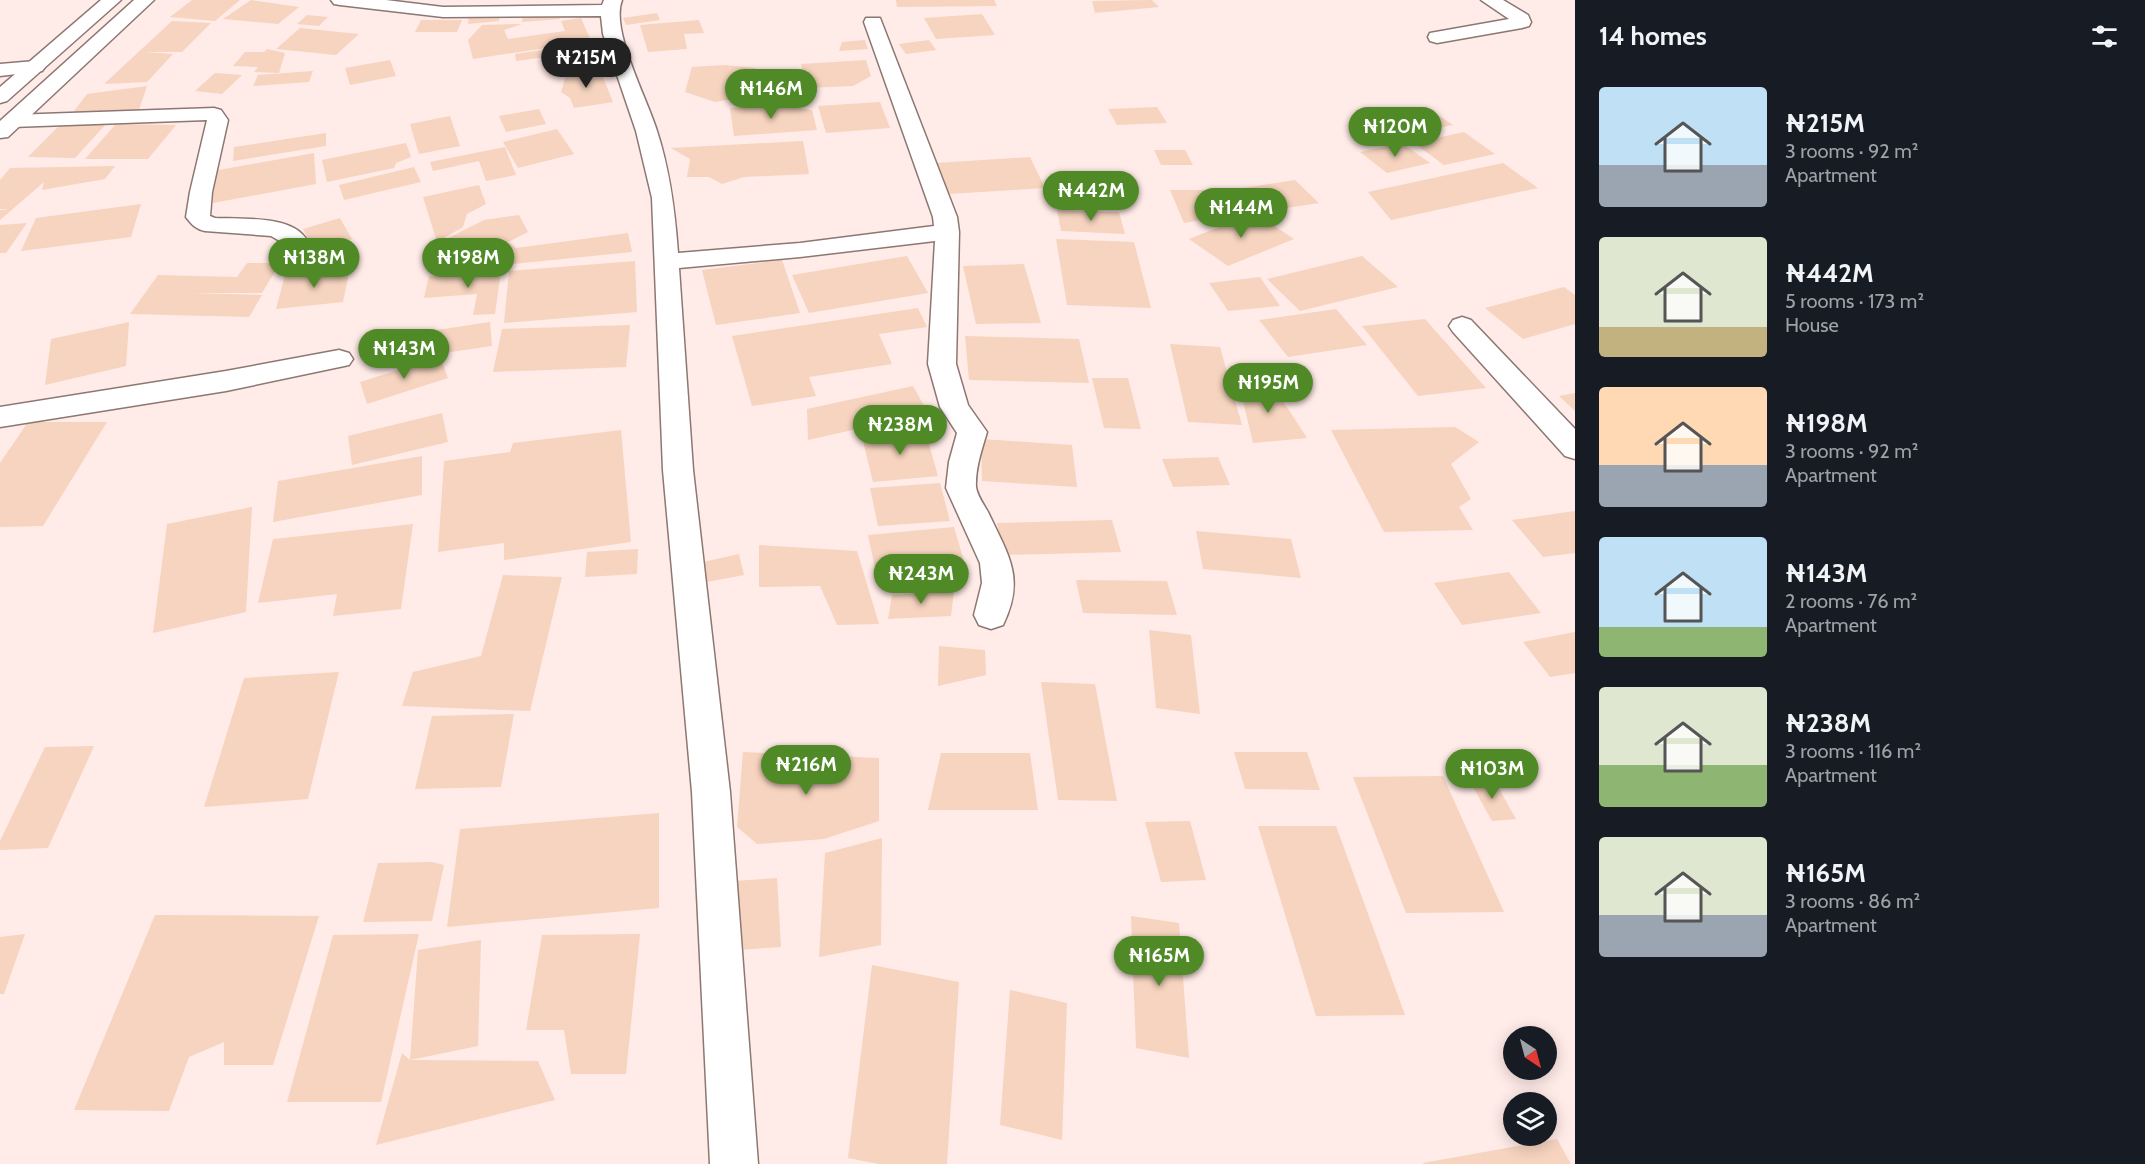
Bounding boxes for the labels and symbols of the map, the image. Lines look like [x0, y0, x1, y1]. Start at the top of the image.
pin: ₦215M [544, 38, 628, 89]
pin: ₦146M [729, 69, 813, 120]
pin: ₦120M [1353, 107, 1437, 158]
pin: ₦442M [1049, 171, 1133, 222]
pin: ₦144M [1199, 188, 1283, 239]
pin: ₦138M [272, 238, 356, 289]
pin: ₦198M [426, 238, 510, 289]
pin: ₦143M [362, 329, 446, 380]
pin: ₦195M [1226, 363, 1310, 414]
pin: ₦238M [858, 405, 942, 456]
pin: ₦243M [879, 554, 963, 605]
pin: ₦216M [764, 745, 848, 796]
pin: ₦103M [1450, 749, 1534, 800]
pin: ₦165M [1117, 936, 1201, 987]
north arrow [1503, 1026, 1557, 1080]

